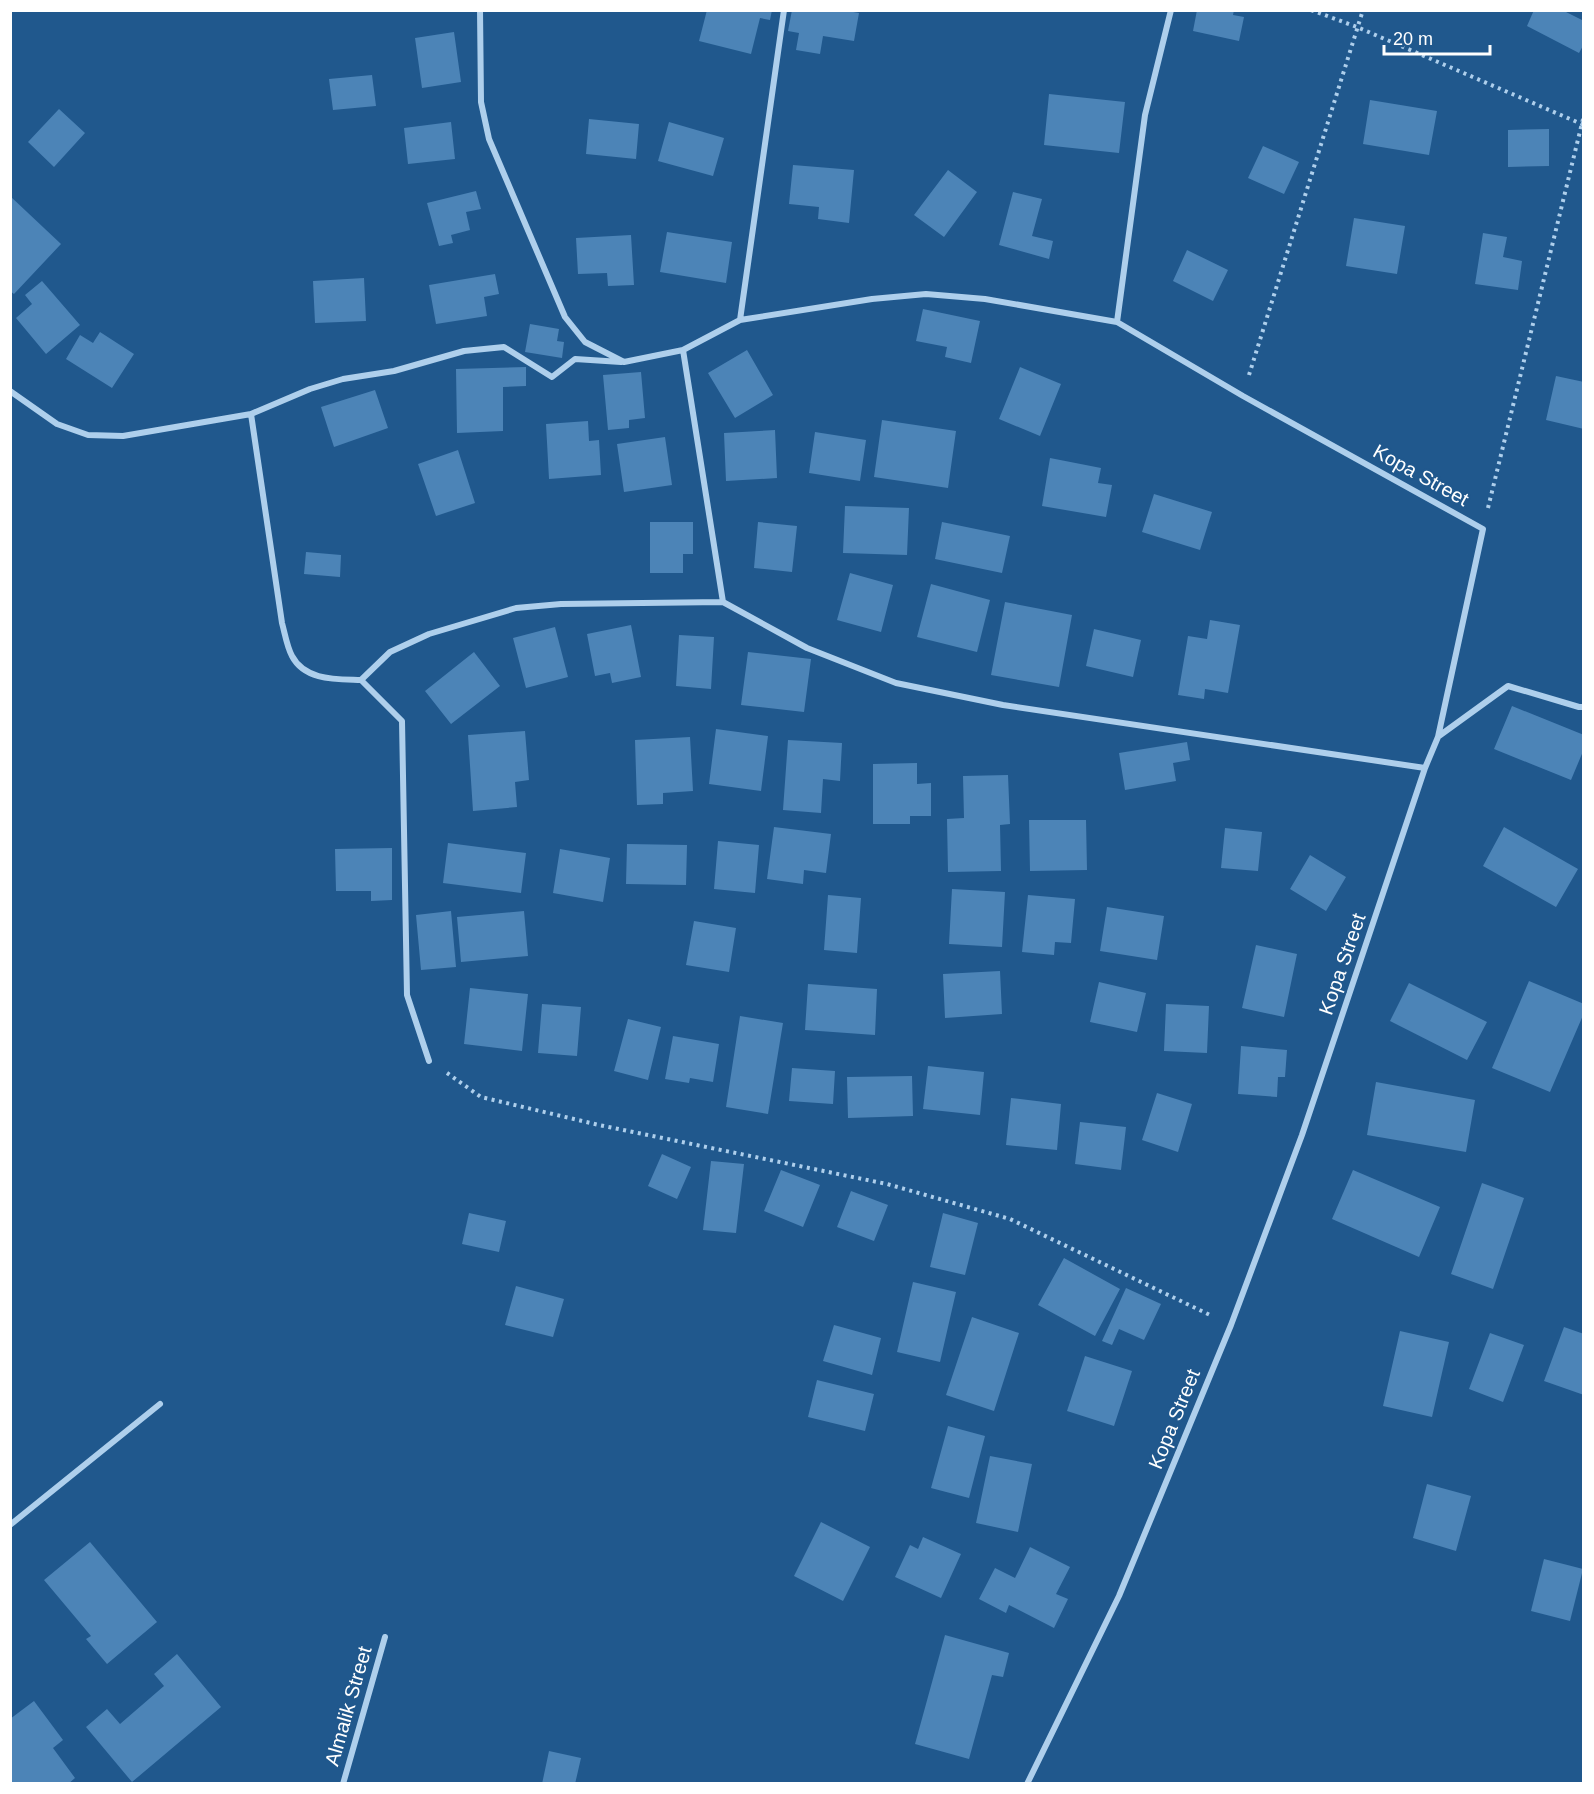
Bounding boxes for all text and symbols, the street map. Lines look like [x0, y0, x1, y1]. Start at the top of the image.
scale bar [1384, 18, 1490, 56]
text: 20 m [1393, 29, 1433, 49]
street label: Kopa Street [1369, 440, 1473, 510]
street label: Kopa Street [1314, 910, 1370, 1018]
street label: Kopa Street [1144, 1366, 1204, 1472]
street label: Almalik Street [320, 1643, 376, 1768]

